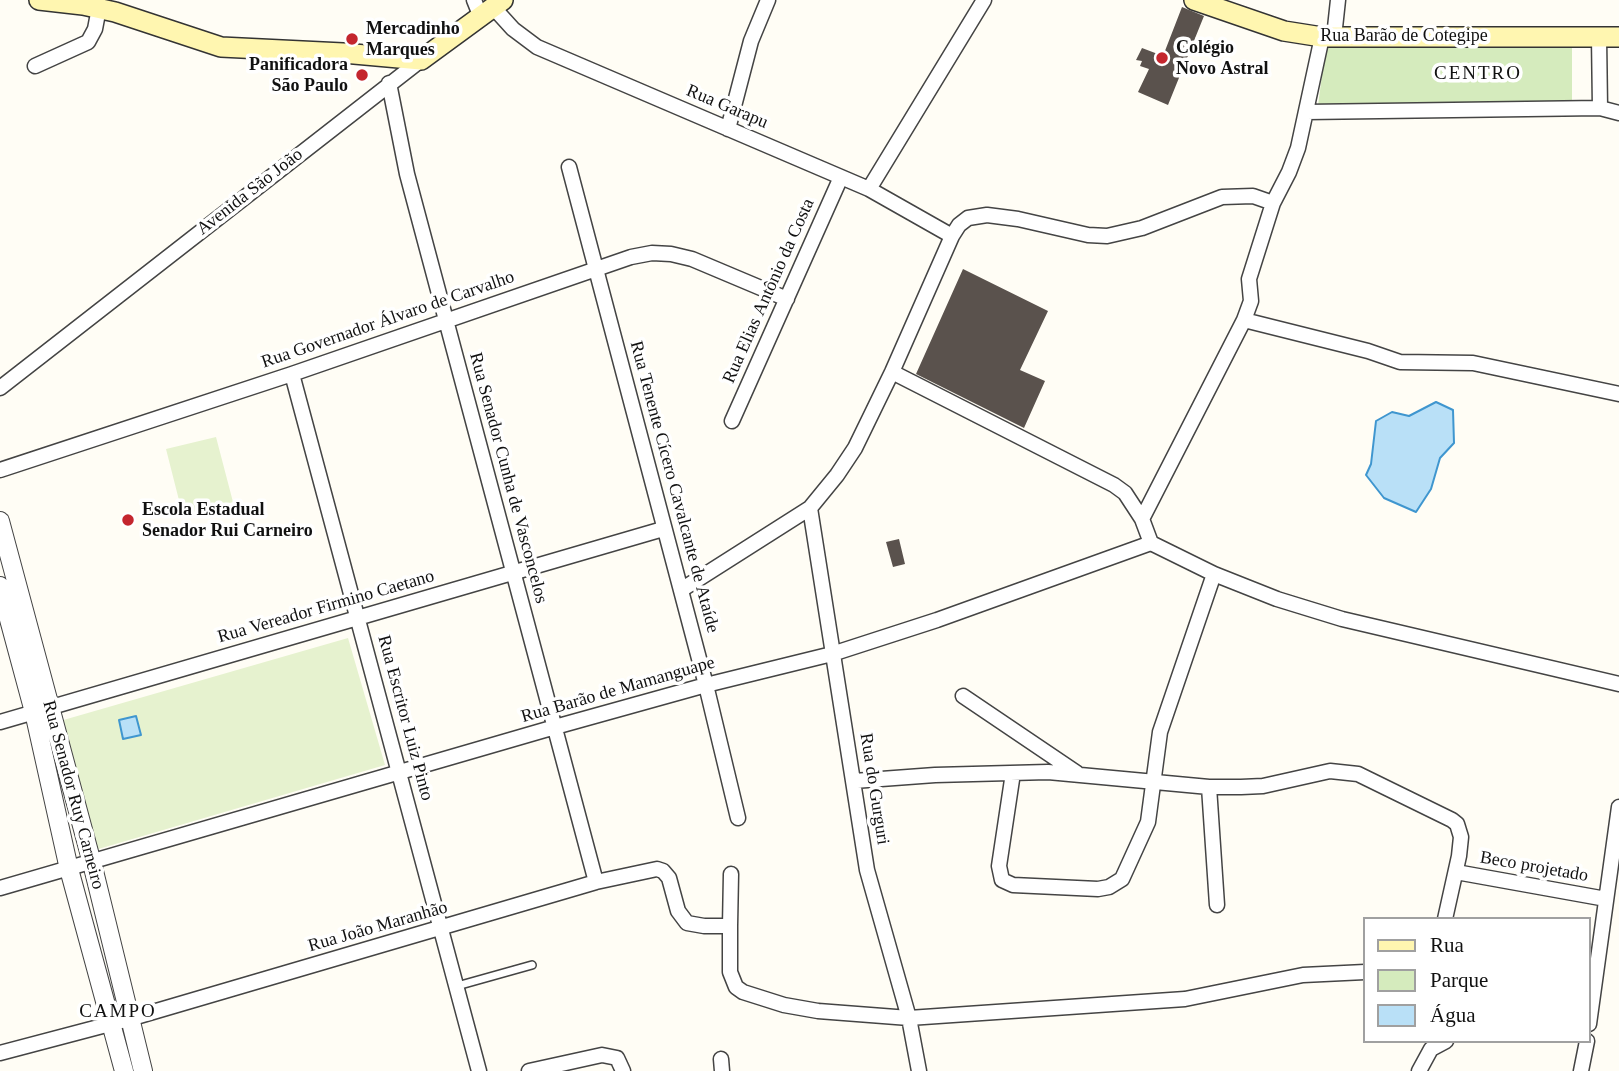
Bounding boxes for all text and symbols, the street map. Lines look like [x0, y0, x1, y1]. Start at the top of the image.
place label: Mercadinho Marques [366, 18, 460, 60]
street label: Rua Barão de Cotegipe [1320, 25, 1488, 47]
marker: Mercadinho Marques [344, 31, 360, 47]
place label: Colégio Novo Astral [1176, 37, 1268, 80]
marker: Colégio Novo Astral [1154, 50, 1170, 66]
place label: Panificadora São Paulo [249, 54, 348, 96]
district label: CENTRO [1435, 63, 1521, 85]
marker: Panificadora São Paulo [354, 67, 370, 83]
street label: Rua Garapu [683, 80, 771, 134]
street label: Avenida São João [193, 144, 307, 240]
street label: Rua Elias Antônio da Costa [718, 195, 820, 387]
street label: Rua Governador Álvaro de Carvalho [259, 267, 517, 373]
street label: Rua Tenente Cícero Cavalcante de Ataíde [625, 339, 723, 635]
street label: Rua Senador Cunha de Vasconcelos [464, 350, 552, 606]
place label: Escola Estadual Senador Rui Carneiro [142, 499, 313, 542]
marker: Escola Estadual Senador Rui Carneiro [120, 512, 136, 528]
street label: Rua Vereador Firmino Caetano [215, 566, 437, 648]
street label: Rua Escritor Luiz Pinto [373, 633, 437, 803]
street label: Rua Barão de Mamanguape [519, 652, 717, 728]
street label: Rua Senador Ruy Carneiro [37, 698, 109, 892]
street label: Rua do Gurguri [855, 732, 893, 846]
street label: Beco projetado [1478, 847, 1590, 887]
street label: Rua João Maranhão [306, 897, 450, 957]
legend [1364, 917, 1591, 1043]
text: Rua [1430, 933, 1464, 957]
text: Parque [1430, 968, 1488, 992]
district label: CAMPO [80, 1001, 156, 1023]
text: Água [1430, 1003, 1476, 1027]

